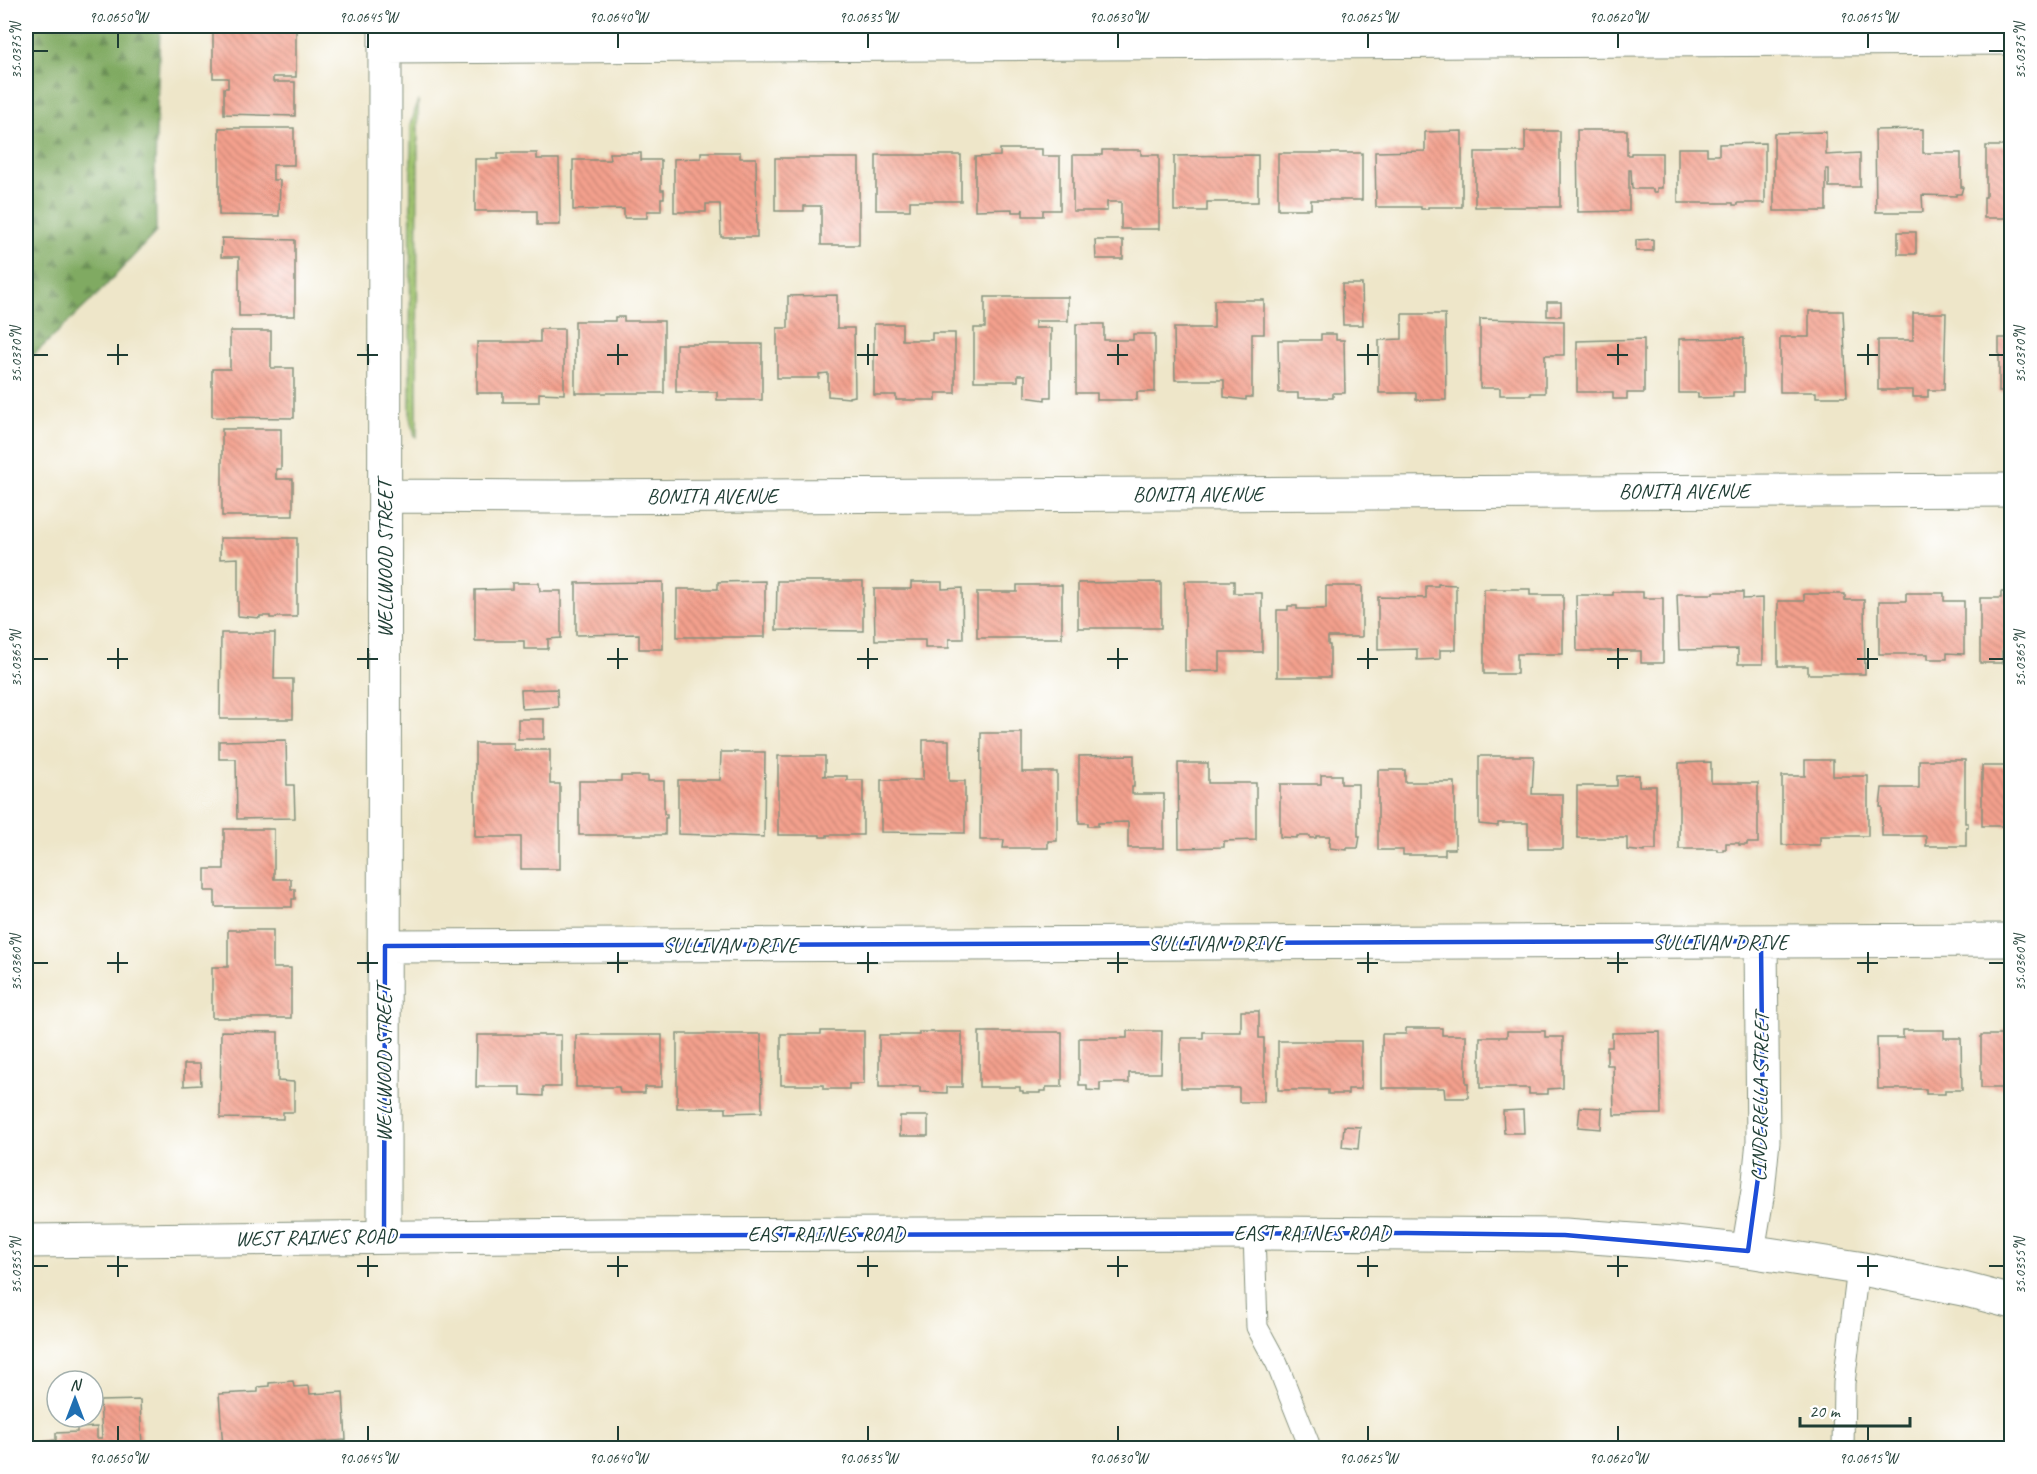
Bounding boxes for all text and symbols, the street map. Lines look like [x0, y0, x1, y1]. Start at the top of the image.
text: 90.0650°W [89, 8, 150, 27]
text: 90.0645°W [339, 8, 400, 27]
text: 90.0640°W [589, 8, 650, 27]
text: 90.0635°W [839, 8, 900, 27]
text: 90.0630°W [1089, 8, 1150, 27]
text: 90.0625°W [1339, 8, 1400, 27]
text: 90.0620°W [1589, 8, 1650, 27]
text: 90.0615°W [1839, 8, 1900, 27]
text: 35.0375°N [7, 20, 26, 79]
text: 35.0375°N [2011, 20, 2030, 79]
text: 35.0370°N [7, 324, 26, 383]
text: 35.0370°N [2011, 324, 2030, 383]
street label: WELLWOOD STREET [372, 475, 398, 638]
street label: BONITA AVENUE [1619, 478, 1752, 504]
street label: BONITA AVENUE [1133, 481, 1266, 507]
street label: BONITA AVENUE [647, 483, 780, 509]
text: 35.0365°N [7, 628, 26, 687]
text: 35.0365°N [2011, 628, 2030, 687]
street label: SULLIVAN DRIVE [1652, 929, 1790, 955]
street label: SULLIVAN DRIVE [1148, 930, 1286, 956]
text: 35.0360°N [7, 932, 26, 991]
street label: SULLIVAN DRIVE [662, 932, 800, 958]
text: 35.0360°N [2011, 932, 2030, 991]
street label: WELLWOOD STREET [371, 979, 397, 1142]
street label: CINDERELLA STREET [1746, 1008, 1775, 1182]
street label: EAST RAINES ROAD [1233, 1220, 1392, 1246]
street label: EAST RAINES ROAD [747, 1221, 906, 1247]
street label: WEST RAINES ROAD [235, 1223, 399, 1251]
text: 35.0355°N [7, 1235, 26, 1294]
text: 35.0355°N [2011, 1235, 2030, 1294]
north arrow [45, 1369, 105, 1429]
text: N [70, 1375, 83, 1395]
scale bar [1800, 1390, 1910, 1428]
text: 20 m [1809, 1400, 1842, 1422]
text: 90.0650°W [89, 1449, 150, 1468]
text: 90.0645°W [339, 1449, 400, 1468]
text: 90.0640°W [589, 1449, 650, 1468]
text: 90.0635°W [839, 1449, 900, 1468]
text: 90.0630°W [1089, 1449, 1150, 1468]
text: 90.0625°W [1339, 1449, 1400, 1468]
text: 90.0620°W [1589, 1449, 1650, 1468]
text: 90.0615°W [1839, 1449, 1900, 1468]

